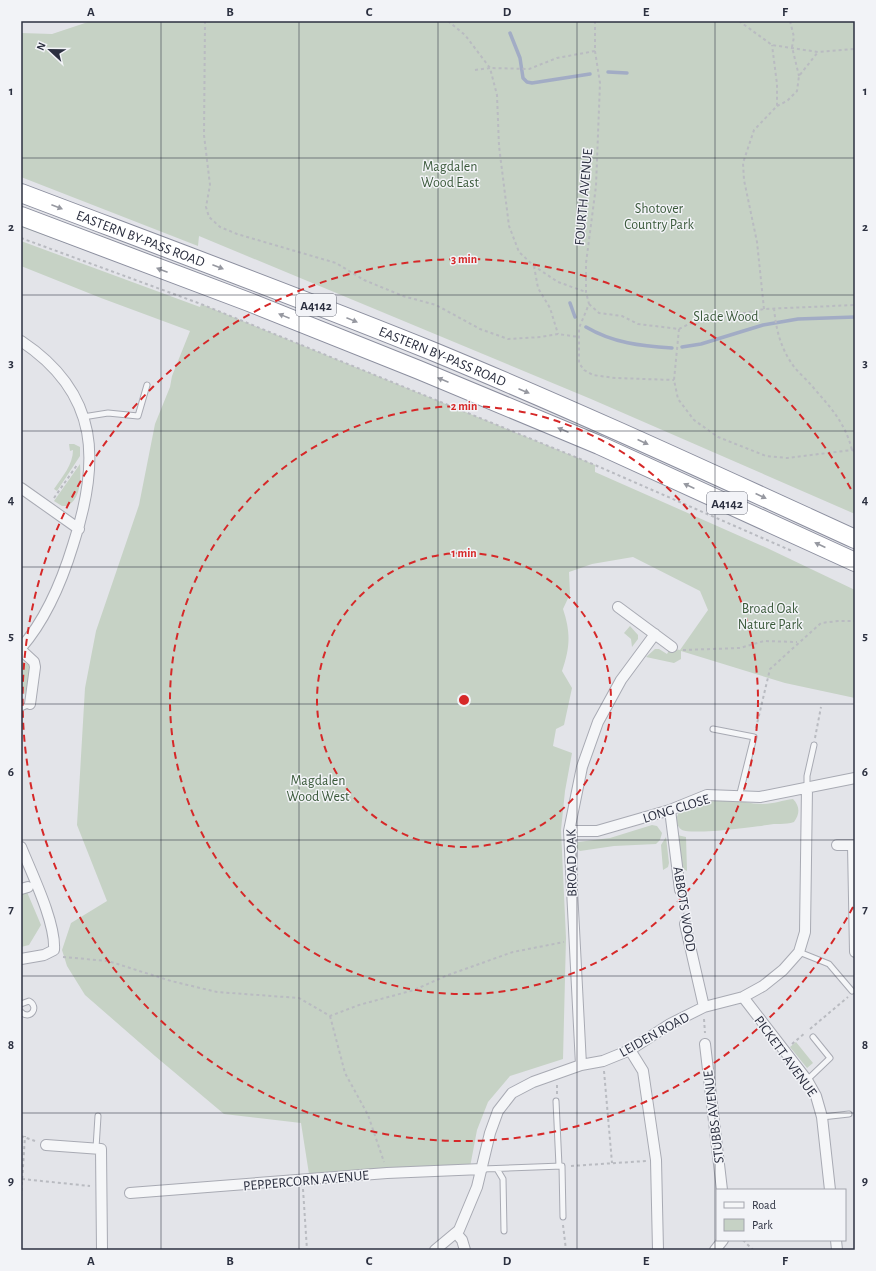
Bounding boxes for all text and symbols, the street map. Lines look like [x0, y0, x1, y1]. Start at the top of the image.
text: A [87, 6, 95, 19]
text: B [226, 6, 234, 19]
text: C [366, 6, 373, 19]
text: D [503, 6, 512, 19]
text: E [643, 6, 650, 19]
text: F [782, 6, 789, 19]
north arrow [30, 30, 70, 70]
text: N [35, 41, 48, 52]
text: 1 [9, 85, 13, 98]
text: 1 [863, 85, 867, 98]
street label: FOURTH AVENUE [573, 148, 595, 246]
park label: Magdalen Wood East [421, 160, 479, 190]
park label: Shotover Country Park [624, 202, 694, 232]
one-way arrow [52, 204, 64, 210]
street label: EASTERN BY-PASS ROAD [74, 209, 207, 270]
text: 2 [8, 221, 14, 234]
text: 2 [862, 221, 868, 234]
text: 3 min [451, 253, 477, 265]
one-way arrow [213, 265, 225, 271]
one-way arrow [156, 266, 168, 272]
road number: A4142 [296, 294, 336, 316]
park label: Slade Wood [693, 310, 759, 324]
one-way arrow [278, 313, 289, 319]
one-way arrow [347, 317, 358, 323]
street label: EASTERN BY-PASS ROAD [377, 324, 508, 389]
text: 3 [8, 357, 14, 370]
text: 3 [862, 357, 868, 370]
one-way arrow [438, 377, 449, 383]
one-way arrow [519, 388, 531, 394]
text: 2 min [451, 400, 477, 412]
one-way arrow [558, 427, 569, 433]
one-way arrow [637, 439, 648, 445]
one-way arrow [683, 483, 694, 489]
road number: A4142 [707, 492, 747, 514]
one-way arrow [755, 493, 767, 499]
text: 4 [8, 494, 15, 507]
text: 4 [862, 494, 869, 507]
one-way arrow [813, 542, 825, 548]
text: 1 min [451, 547, 477, 559]
park label: Broad Oak Nature Park [738, 602, 803, 632]
text: 5 [8, 630, 14, 643]
text: 5 [862, 630, 868, 643]
centre of rings [457, 693, 471, 707]
text: 6 [8, 766, 14, 779]
text: 6 [862, 766, 868, 779]
park label: Magdalen Wood West [286, 774, 350, 804]
street label: LONG CLOSE [641, 792, 712, 826]
street label: BROAD OAK [564, 829, 580, 897]
street label: ABBOTS WOOD [670, 866, 698, 953]
text: 7 [8, 903, 14, 916]
text: 7 [862, 903, 868, 916]
street label: LEIDEN ROAD [617, 1010, 692, 1060]
street label: PICKETT AVENUE [751, 1014, 819, 1100]
text: 8 [8, 1039, 14, 1052]
text: 8 [862, 1039, 868, 1052]
street label: STUBBS AVENUE [701, 1069, 727, 1164]
street label: PEPPERCORN AVENUE [243, 1168, 370, 1193]
text: 9 [8, 1175, 14, 1188]
text: 9 [862, 1175, 868, 1188]
legend [716, 1189, 846, 1241]
text: Road [752, 1199, 776, 1211]
text: Park [752, 1219, 773, 1231]
text: A [87, 1255, 95, 1268]
text: B [226, 1255, 234, 1268]
text: C [366, 1255, 373, 1268]
text: D [503, 1255, 512, 1268]
text: E [643, 1255, 650, 1268]
text: F [782, 1255, 789, 1268]

